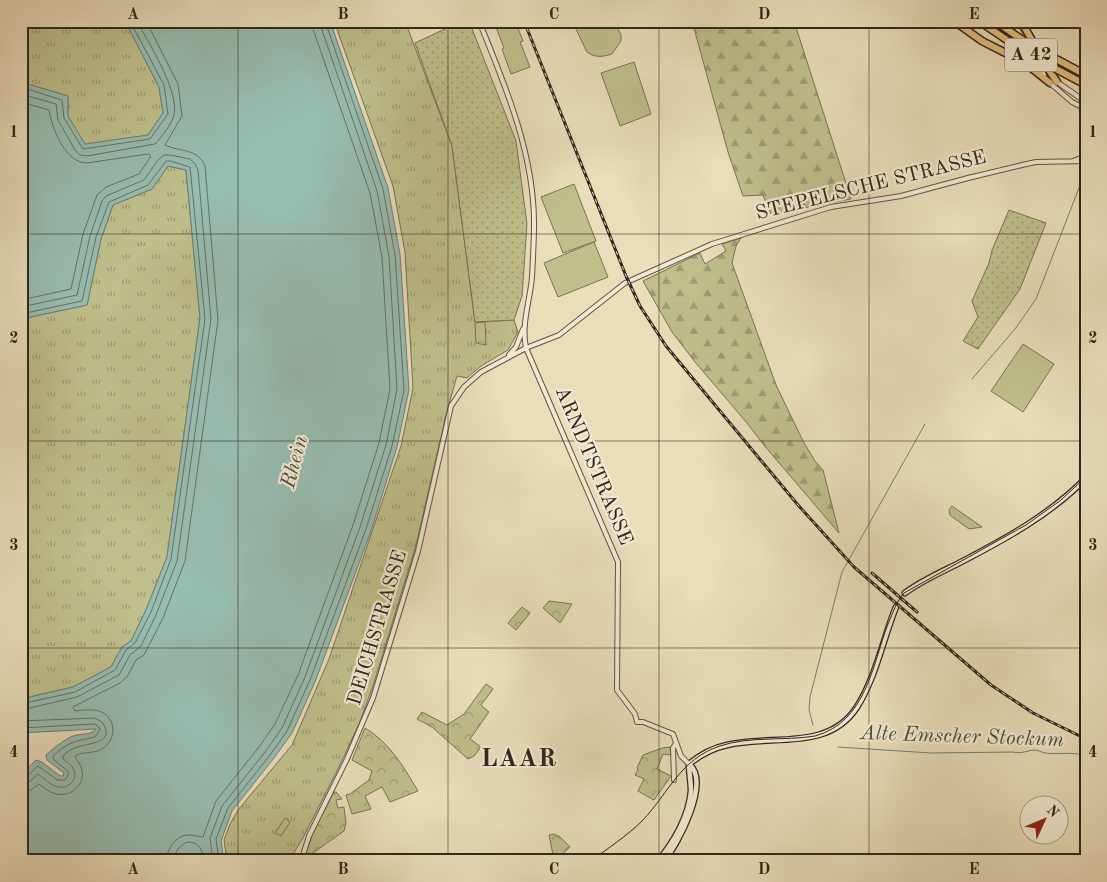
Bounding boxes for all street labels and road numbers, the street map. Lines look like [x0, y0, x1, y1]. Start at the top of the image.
road number: A 42 [1005, 38, 1057, 72]
street label: STEPELSCHE STRASSE [754, 148, 988, 224]
street label: ARNDTSTRASSE [551, 384, 635, 548]
street label: DEICHSTRASSE [345, 548, 411, 708]

